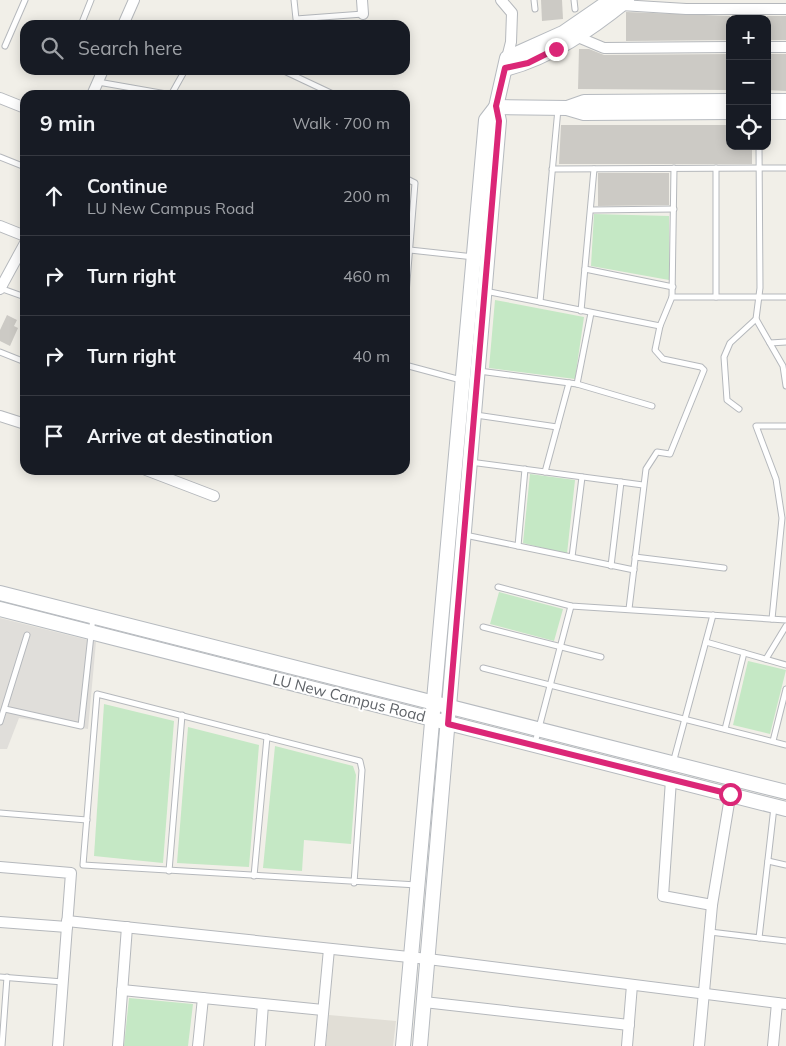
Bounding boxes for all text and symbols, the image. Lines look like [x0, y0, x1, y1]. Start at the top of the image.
map controls [726, 15, 771, 150]
button: + [726, 15, 771, 60]
search box [20, 20, 410, 75]
icon: search [38, 34, 66, 62]
text: Search here [78, 36, 182, 60]
route end [545, 38, 568, 61]
button: − [726, 60, 771, 105]
button: locate [726, 105, 771, 150]
text: 9 min [40, 110, 95, 136]
text: Walk · 700 m [292, 113, 390, 133]
text: Continue [87, 174, 167, 198]
icon: ahead [40, 182, 68, 210]
text: 200 m [343, 186, 390, 206]
text: LU New Campus Road [87, 198, 254, 218]
icon: right [40, 262, 68, 290]
text: Turn right [87, 264, 176, 288]
text: 460 m [343, 266, 390, 286]
icon: right [40, 342, 68, 370]
text: Turn right [87, 344, 176, 368]
text: 40 m [353, 346, 390, 366]
icon: arrive [40, 422, 68, 450]
text: Arrive at destination [87, 424, 273, 448]
street label: LU New Campus Road [271, 669, 428, 726]
route start [719, 783, 742, 806]

